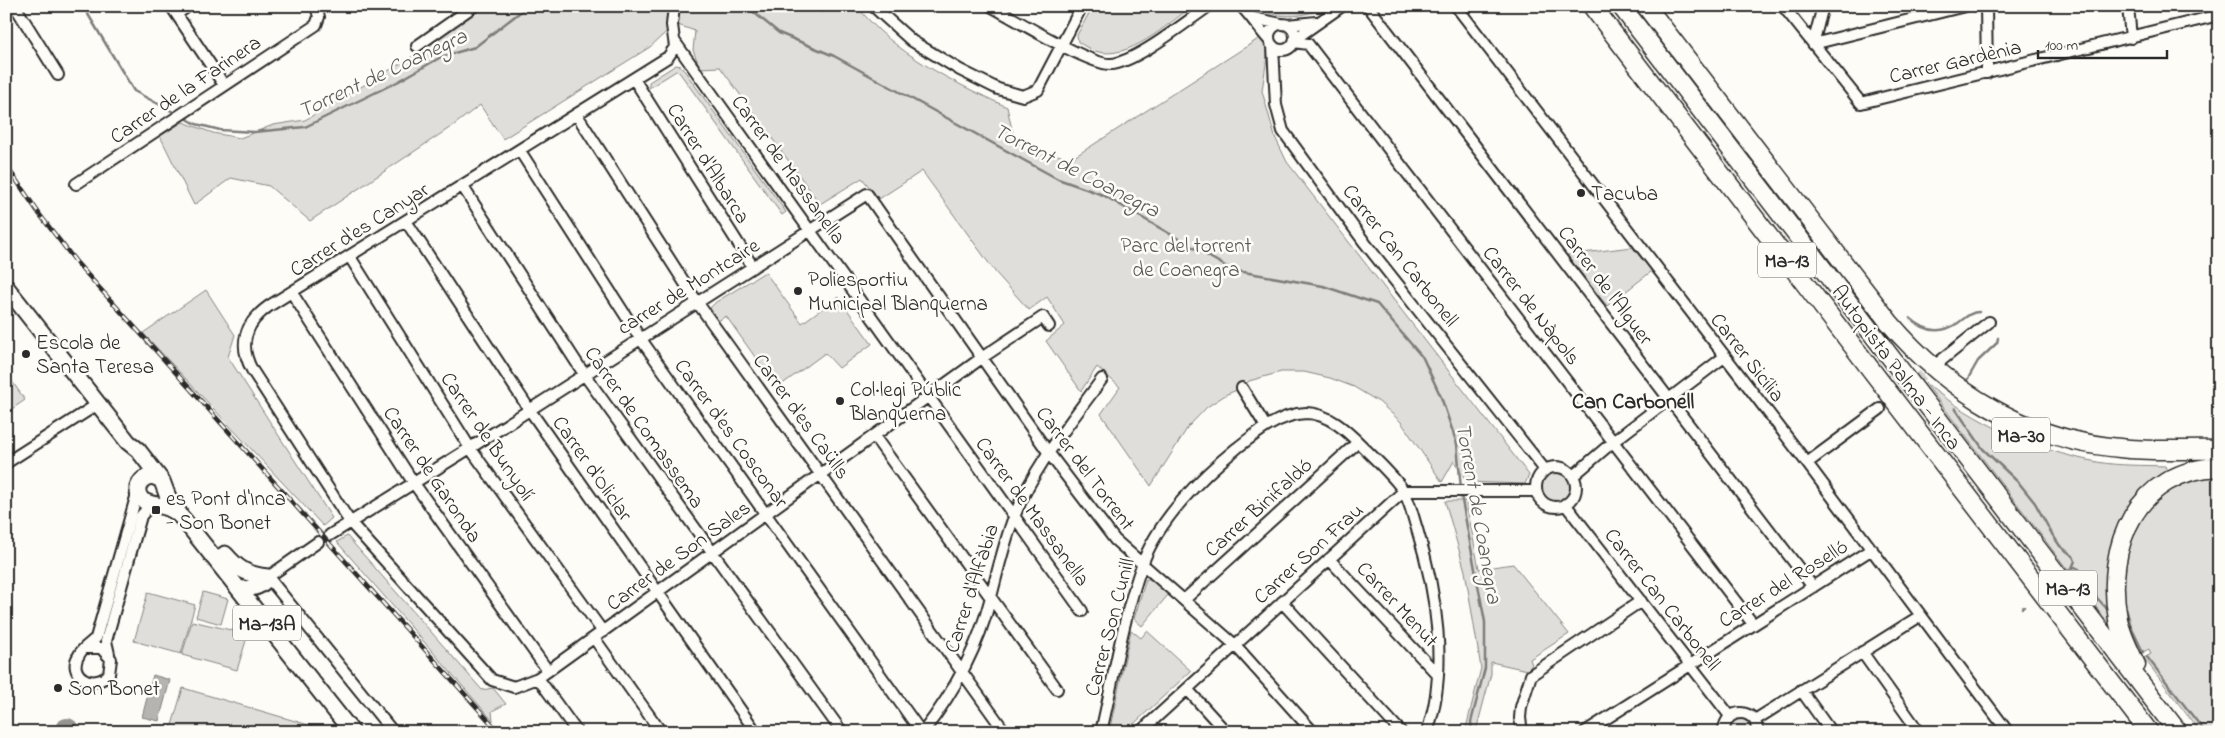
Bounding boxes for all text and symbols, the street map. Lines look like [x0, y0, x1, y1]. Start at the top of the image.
water label: Torrent de Coanegra [294, 21, 474, 128]
scale bar [2038, 28, 2166, 60]
street label: Carrer de la Farinera [105, 29, 268, 152]
street label: Carrer Gardènia [1886, 33, 2024, 93]
text: 100 m [2045, 35, 2078, 57]
street label: Carrer de Massanella [723, 89, 852, 251]
street label: Carrer d'Albarca [658, 98, 756, 230]
water label: Torrent de Coanegra [987, 116, 1165, 228]
street label: Carrer d'es Canyar [285, 176, 437, 287]
street label: Carrer Can Carbonell [1334, 179, 1465, 334]
place label: Tacuba [1591, 180, 1658, 210]
marker: Tacuba [1575, 187, 1587, 199]
street label: Carrer de l'Alguer [1548, 220, 1660, 354]
street label: carrer de Montcaire [612, 232, 767, 344]
park label: Parc del torrent de Coanegra [1120, 232, 1252, 288]
street label: Carrer de Nàpols [1474, 240, 1587, 372]
road number: Ma-13 [1758, 242, 1816, 278]
place label: Poliesportiu Municipal Blanquerna [808, 266, 988, 320]
street label: Autopista Palma - Inca [1823, 279, 1968, 457]
marker: Poliesportiu Municipal Blanquerna [792, 285, 804, 297]
street label: Carrer Sicília [1702, 307, 1791, 409]
place label: Escola de Santa Teresa [36, 329, 154, 383]
street label: Carrer de Comassema [576, 341, 711, 515]
marker: Escola de Santa Teresa [20, 348, 32, 360]
street label: Carrer d'es Caülls [744, 348, 856, 486]
street label: Carrer d'es Cosconar [666, 353, 795, 515]
street label: Carrer de Bunyolí [430, 367, 541, 509]
place label: Col·legi Públic Blanquerna [849, 376, 962, 430]
district label: Can Carbonell [1572, 387, 1694, 419]
marker: Col·legi Públic Blanquerna [834, 395, 846, 407]
street label: Carrer de Garonda [374, 401, 488, 549]
street label: Carrer del Torrent [1028, 401, 1141, 538]
street label: Carrer d'Oliclar [544, 410, 639, 528]
road number: Ma-30 [1992, 418, 2050, 452]
water label: Torrent de Coanegra [1445, 421, 1509, 607]
street label: Carrer de Massanella [967, 431, 1096, 593]
street label: Carrer Binifaldó [1199, 452, 1320, 565]
place label: es Pont d'Inca - Son Bonet [166, 485, 286, 539]
street label: Carrer de Son Sales [601, 494, 758, 619]
street label: Carrer Son Frau [1248, 497, 1371, 612]
marker: es Pont d'Inca - Son Bonet [150, 504, 162, 516]
street label: Carrer d'Alfàbia [938, 520, 1008, 657]
street label: Carrer Can Carbonell [1596, 523, 1727, 678]
street label: Carrer del Roselló [1714, 533, 1855, 637]
street label: Carrer Son Cunill [1078, 555, 1144, 700]
street label: Carrer Menut [1349, 555, 1445, 655]
road number: Ma-13 [2039, 570, 2097, 606]
road number: Ma-13A [233, 606, 301, 640]
place label: Son Bonet [68, 675, 160, 705]
marker: Son Bonet [52, 682, 64, 694]

